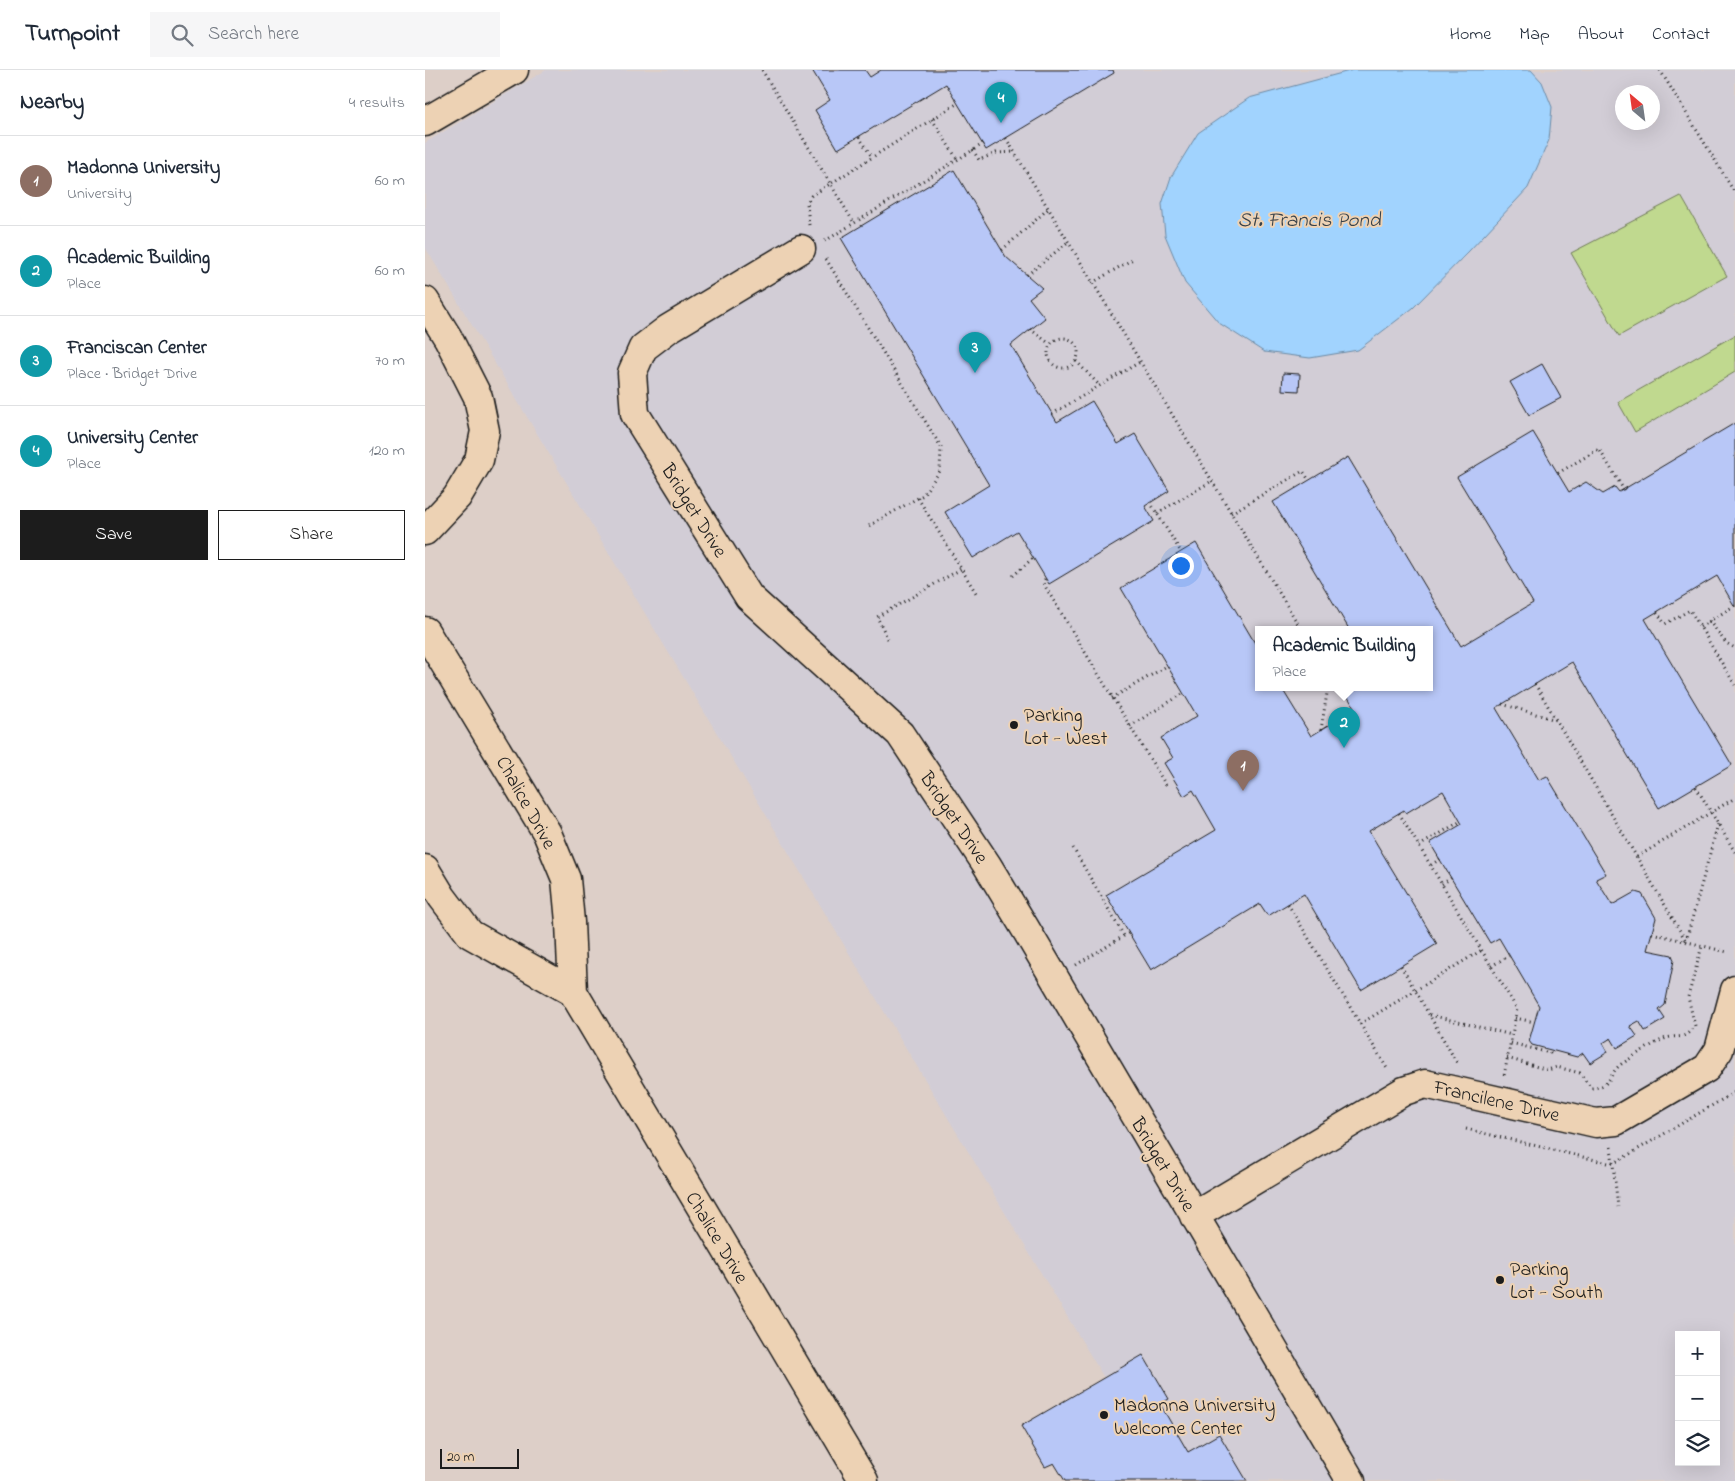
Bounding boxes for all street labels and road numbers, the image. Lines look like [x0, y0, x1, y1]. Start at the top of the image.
street label: Bridget Drive [651, 458, 733, 564]
street label: Chalice Drive [487, 751, 562, 855]
street label: Bridget Drive [910, 766, 995, 871]
street label: Francilene Drive [1430, 1074, 1562, 1131]
street label: Bridget Drive [1121, 1112, 1202, 1219]
street label: Chalice Drive [677, 1187, 755, 1290]

